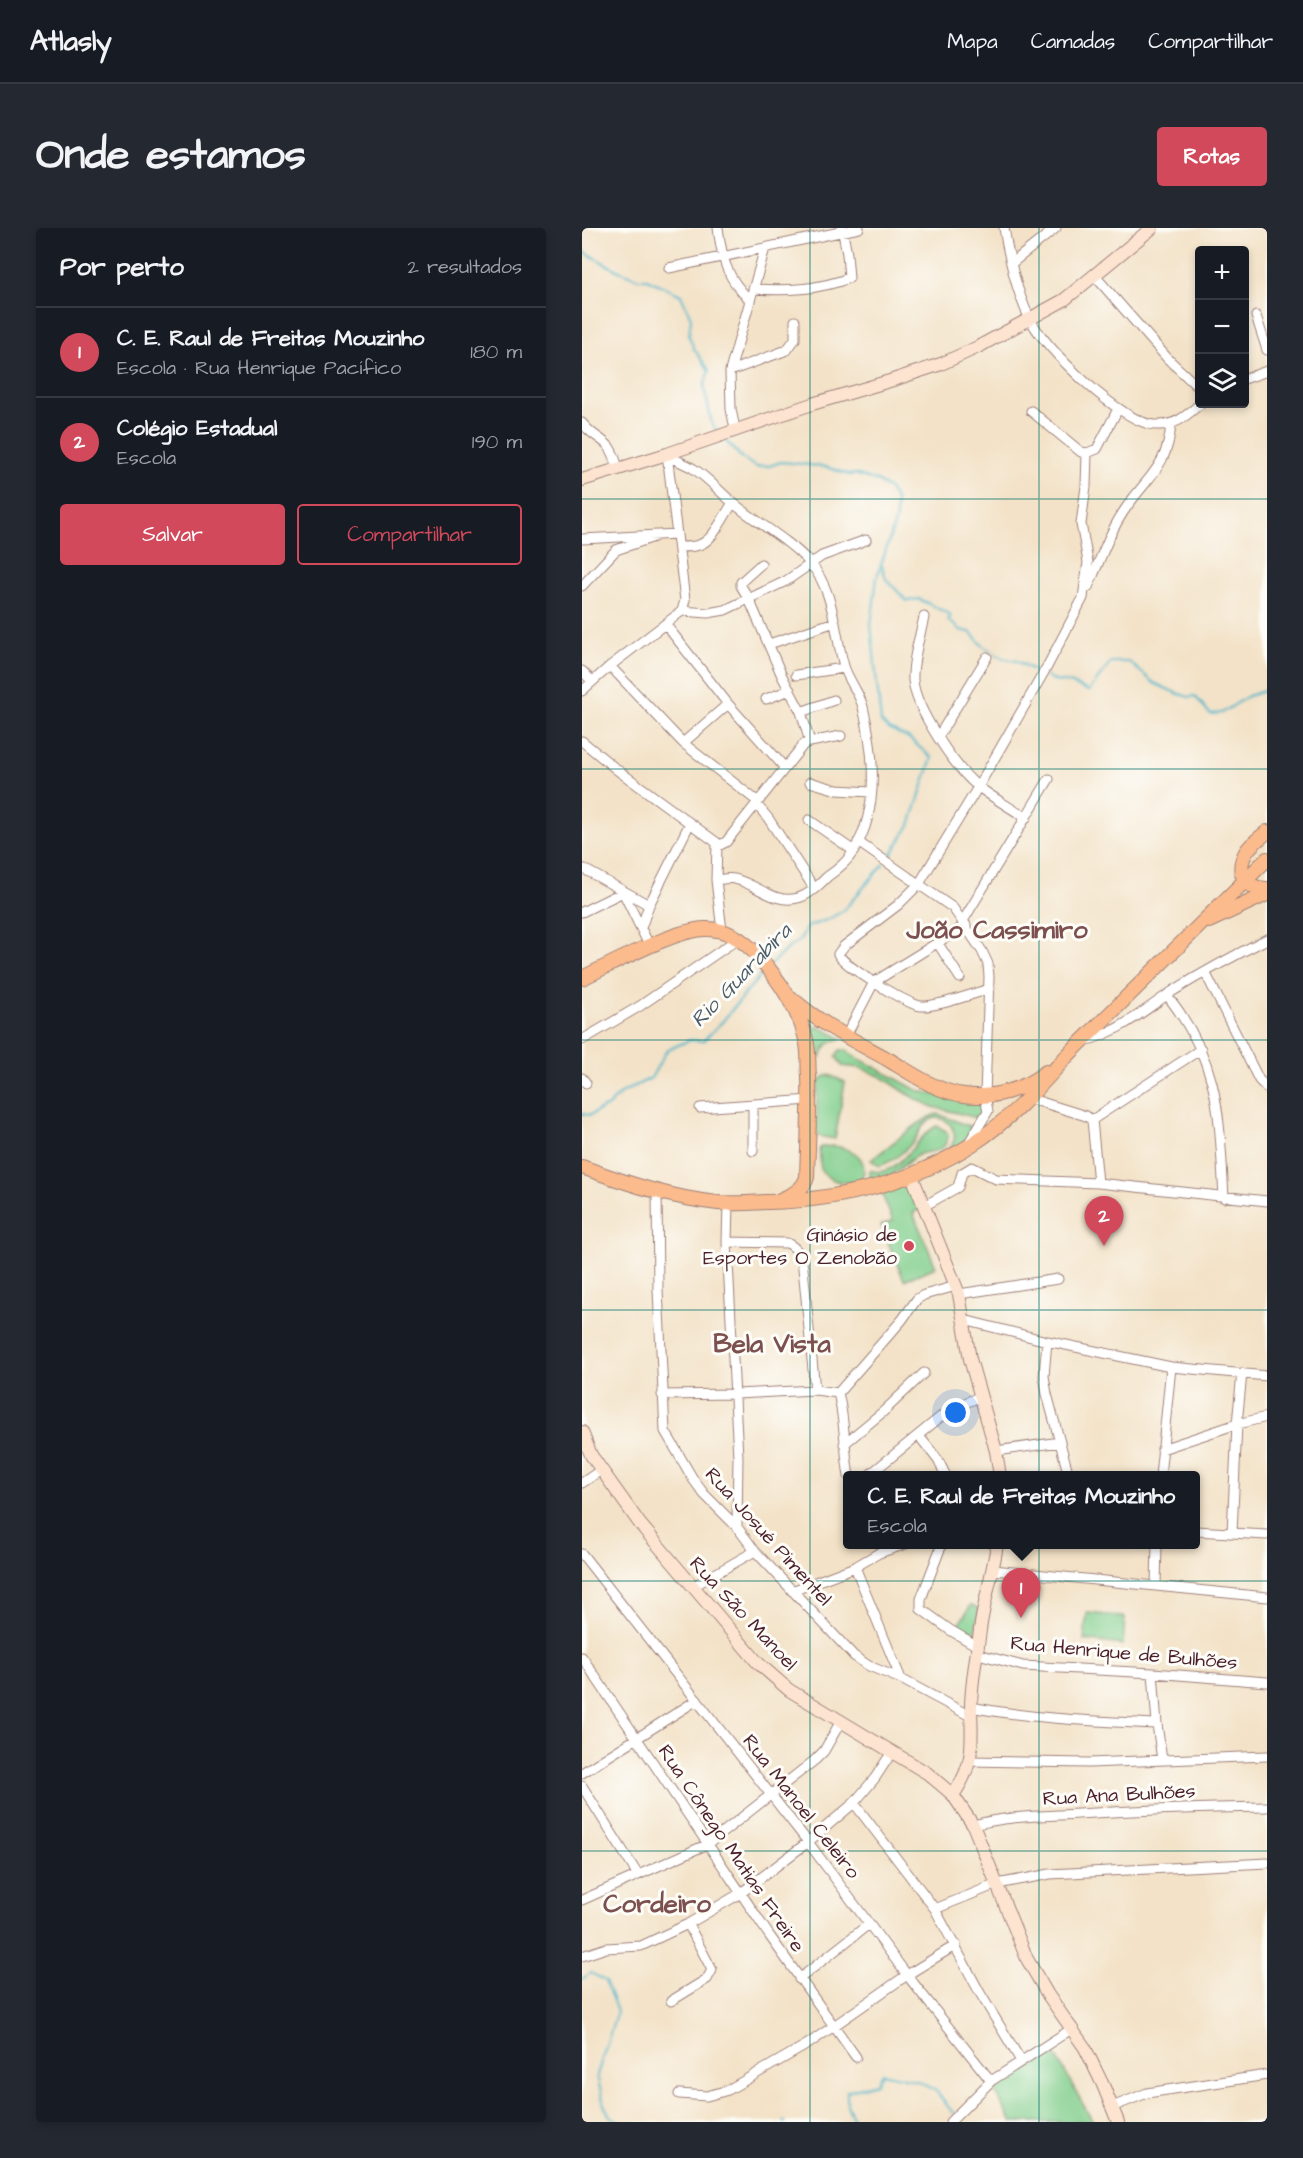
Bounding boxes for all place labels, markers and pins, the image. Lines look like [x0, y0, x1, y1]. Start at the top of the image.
pin: 2 [1084, 1196, 1124, 1246]
place label: Ginásio de Esportes O Zenobão [703, 1221, 897, 1272]
marker: Ginásio de Esportes O Zenobão [902, 1239, 916, 1253]
pin: 1 [1002, 1568, 1040, 1618]

